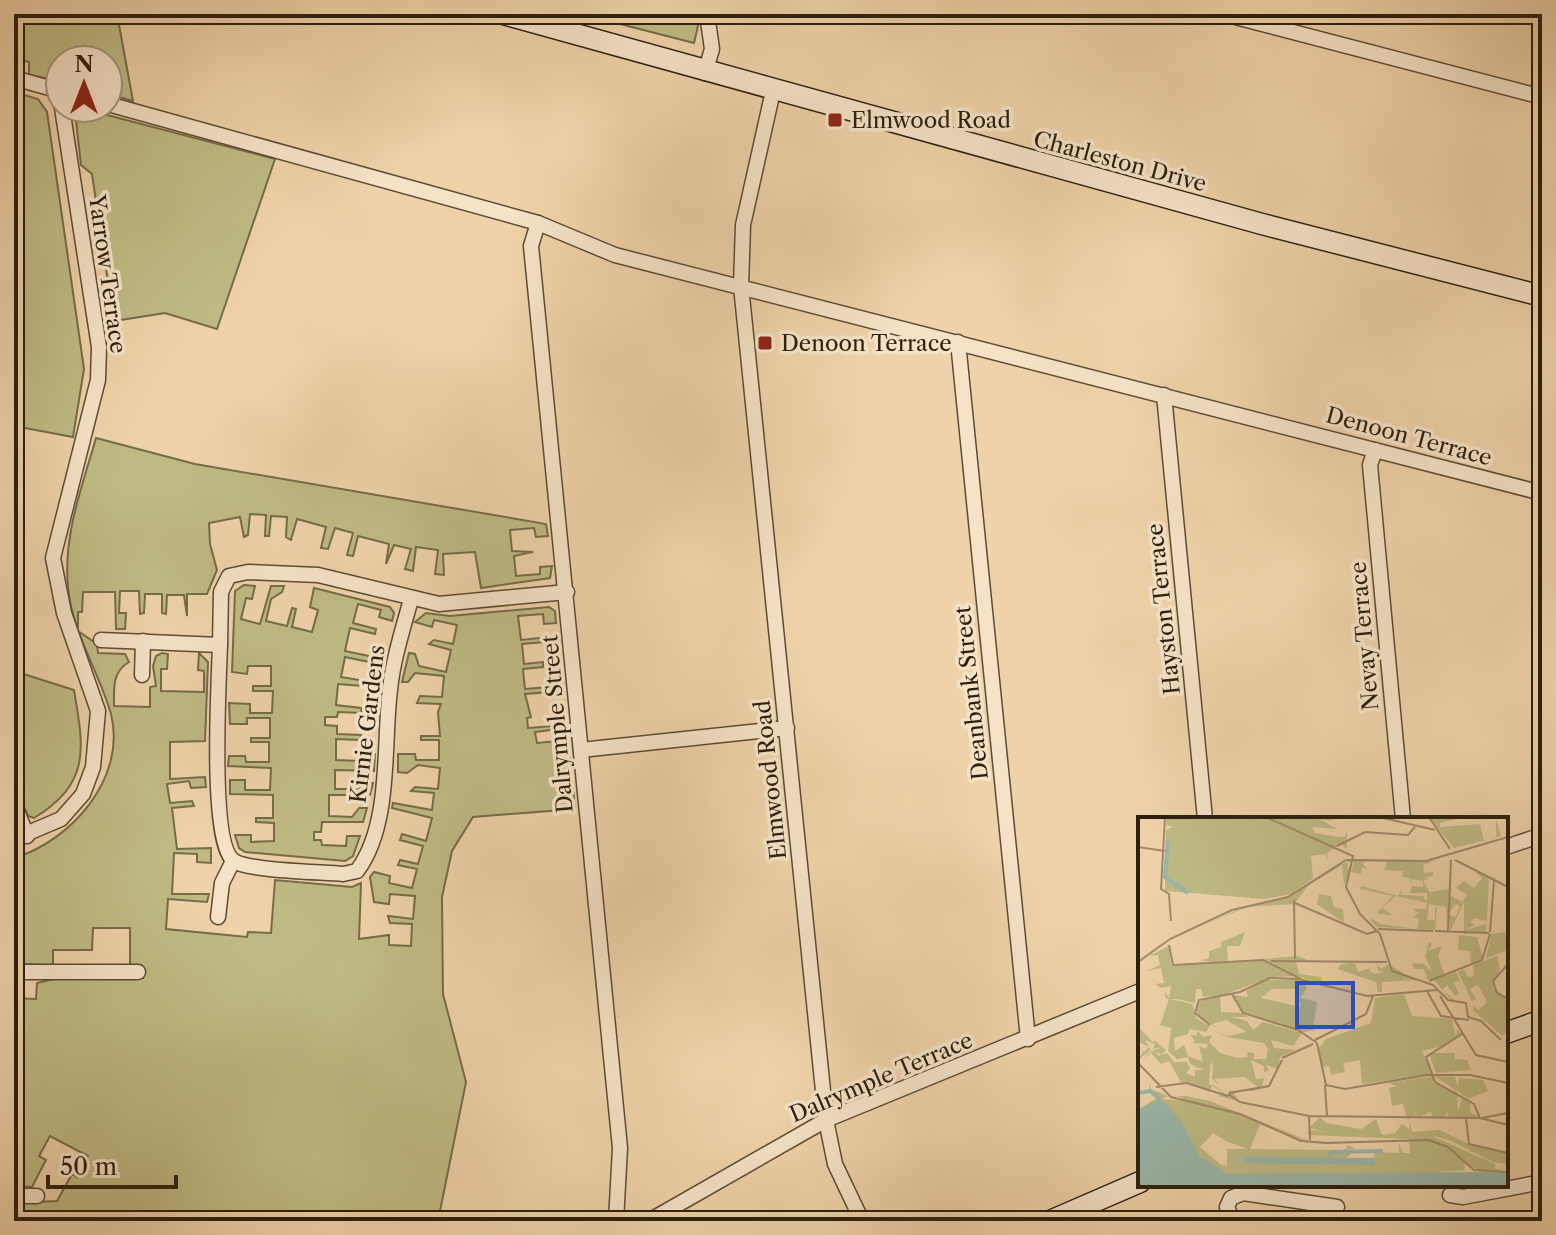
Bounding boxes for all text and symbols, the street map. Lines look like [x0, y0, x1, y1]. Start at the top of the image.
north arrow [44, 44, 124, 124]
text: N [74, 51, 94, 78]
place label: Elmwood Road [851, 107, 1011, 134]
marker: Elmwood Road [826, 111, 844, 129]
street label: Charleston Drive [1030, 125, 1209, 198]
street label: Yarrow Terrace [83, 192, 132, 355]
place label: Denoon Terrace [781, 330, 952, 357]
marker: Denoon Terrace [756, 334, 774, 352]
street label: Denoon Terrace [1323, 401, 1495, 472]
street label: Hayston Terrace [1141, 522, 1186, 696]
street label: Nevay Terrace [1345, 560, 1384, 712]
street label: Deanbank Street [949, 604, 994, 781]
street label: Dalrymple Street [536, 634, 579, 814]
street label: Kirnie Gardens [344, 643, 391, 805]
street label: Elmwood Road [749, 699, 792, 861]
inset map [1138, 817, 1508, 1187]
street label: Dalrymple Terrace [786, 1027, 977, 1128]
scale bar [48, 1139, 176, 1189]
text: 50 m [60, 1152, 117, 1181]

